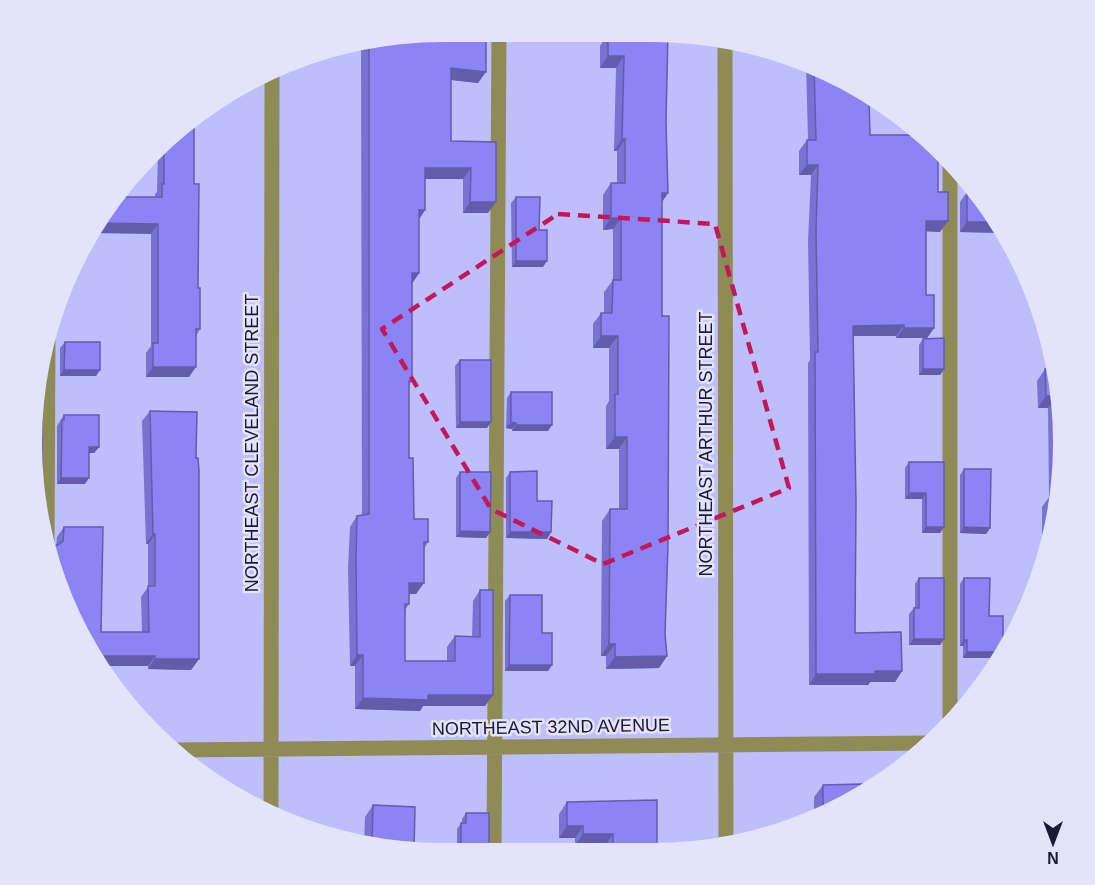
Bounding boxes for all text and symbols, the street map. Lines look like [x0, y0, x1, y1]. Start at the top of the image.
street label: NORTHEAST CLEVELAND STREET [242, 294, 262, 592]
street label: NORTHEAST ARTHUR STREET [696, 311, 716, 577]
street label: NORTHEAST 32ND AVENUE [432, 715, 670, 739]
north arrow [1023, 813, 1083, 873]
text: N [1047, 849, 1059, 866]

